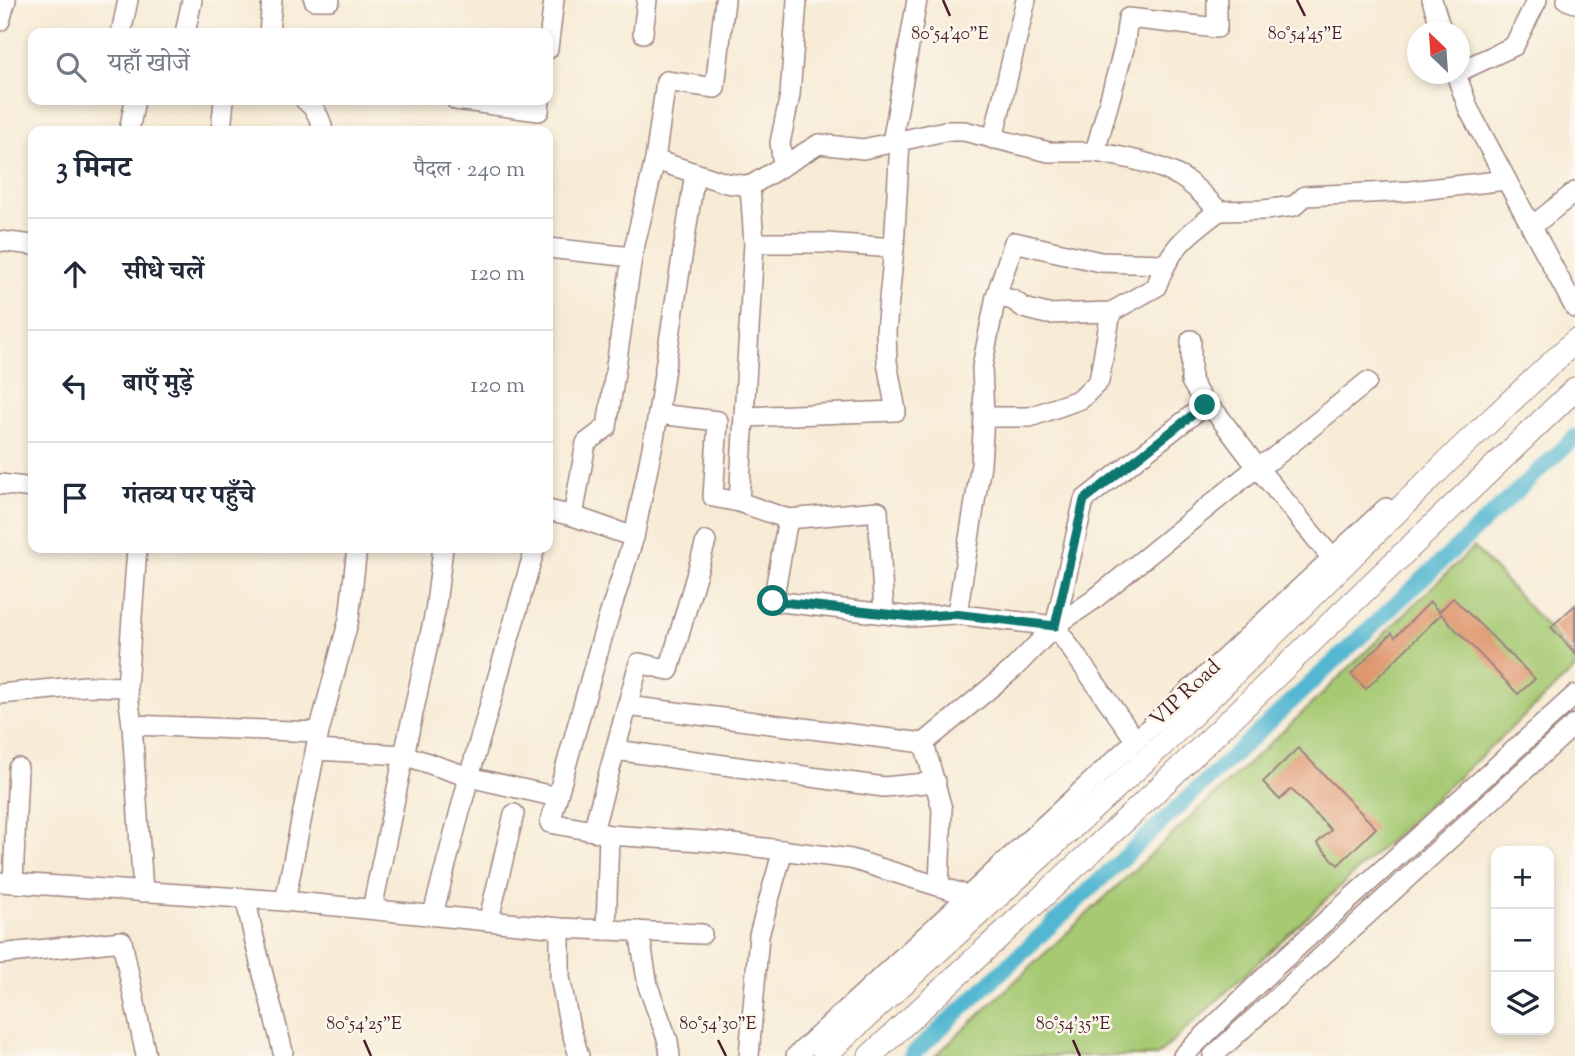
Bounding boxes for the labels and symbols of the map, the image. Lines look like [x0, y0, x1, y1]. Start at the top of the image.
north arrow [1407, 21, 1470, 84]
text: 80°54'40"E [911, 22, 989, 48]
text: 80°54'45"E [1268, 22, 1342, 48]
route end [1189, 389, 1220, 420]
route start [757, 585, 788, 616]
street label: VIP Road [1144, 653, 1228, 735]
text: 80°54'25"E [326, 1012, 402, 1038]
text: 80°54'30"E [679, 1012, 757, 1038]
text: 80°54'35"E [1036, 1012, 1110, 1038]

